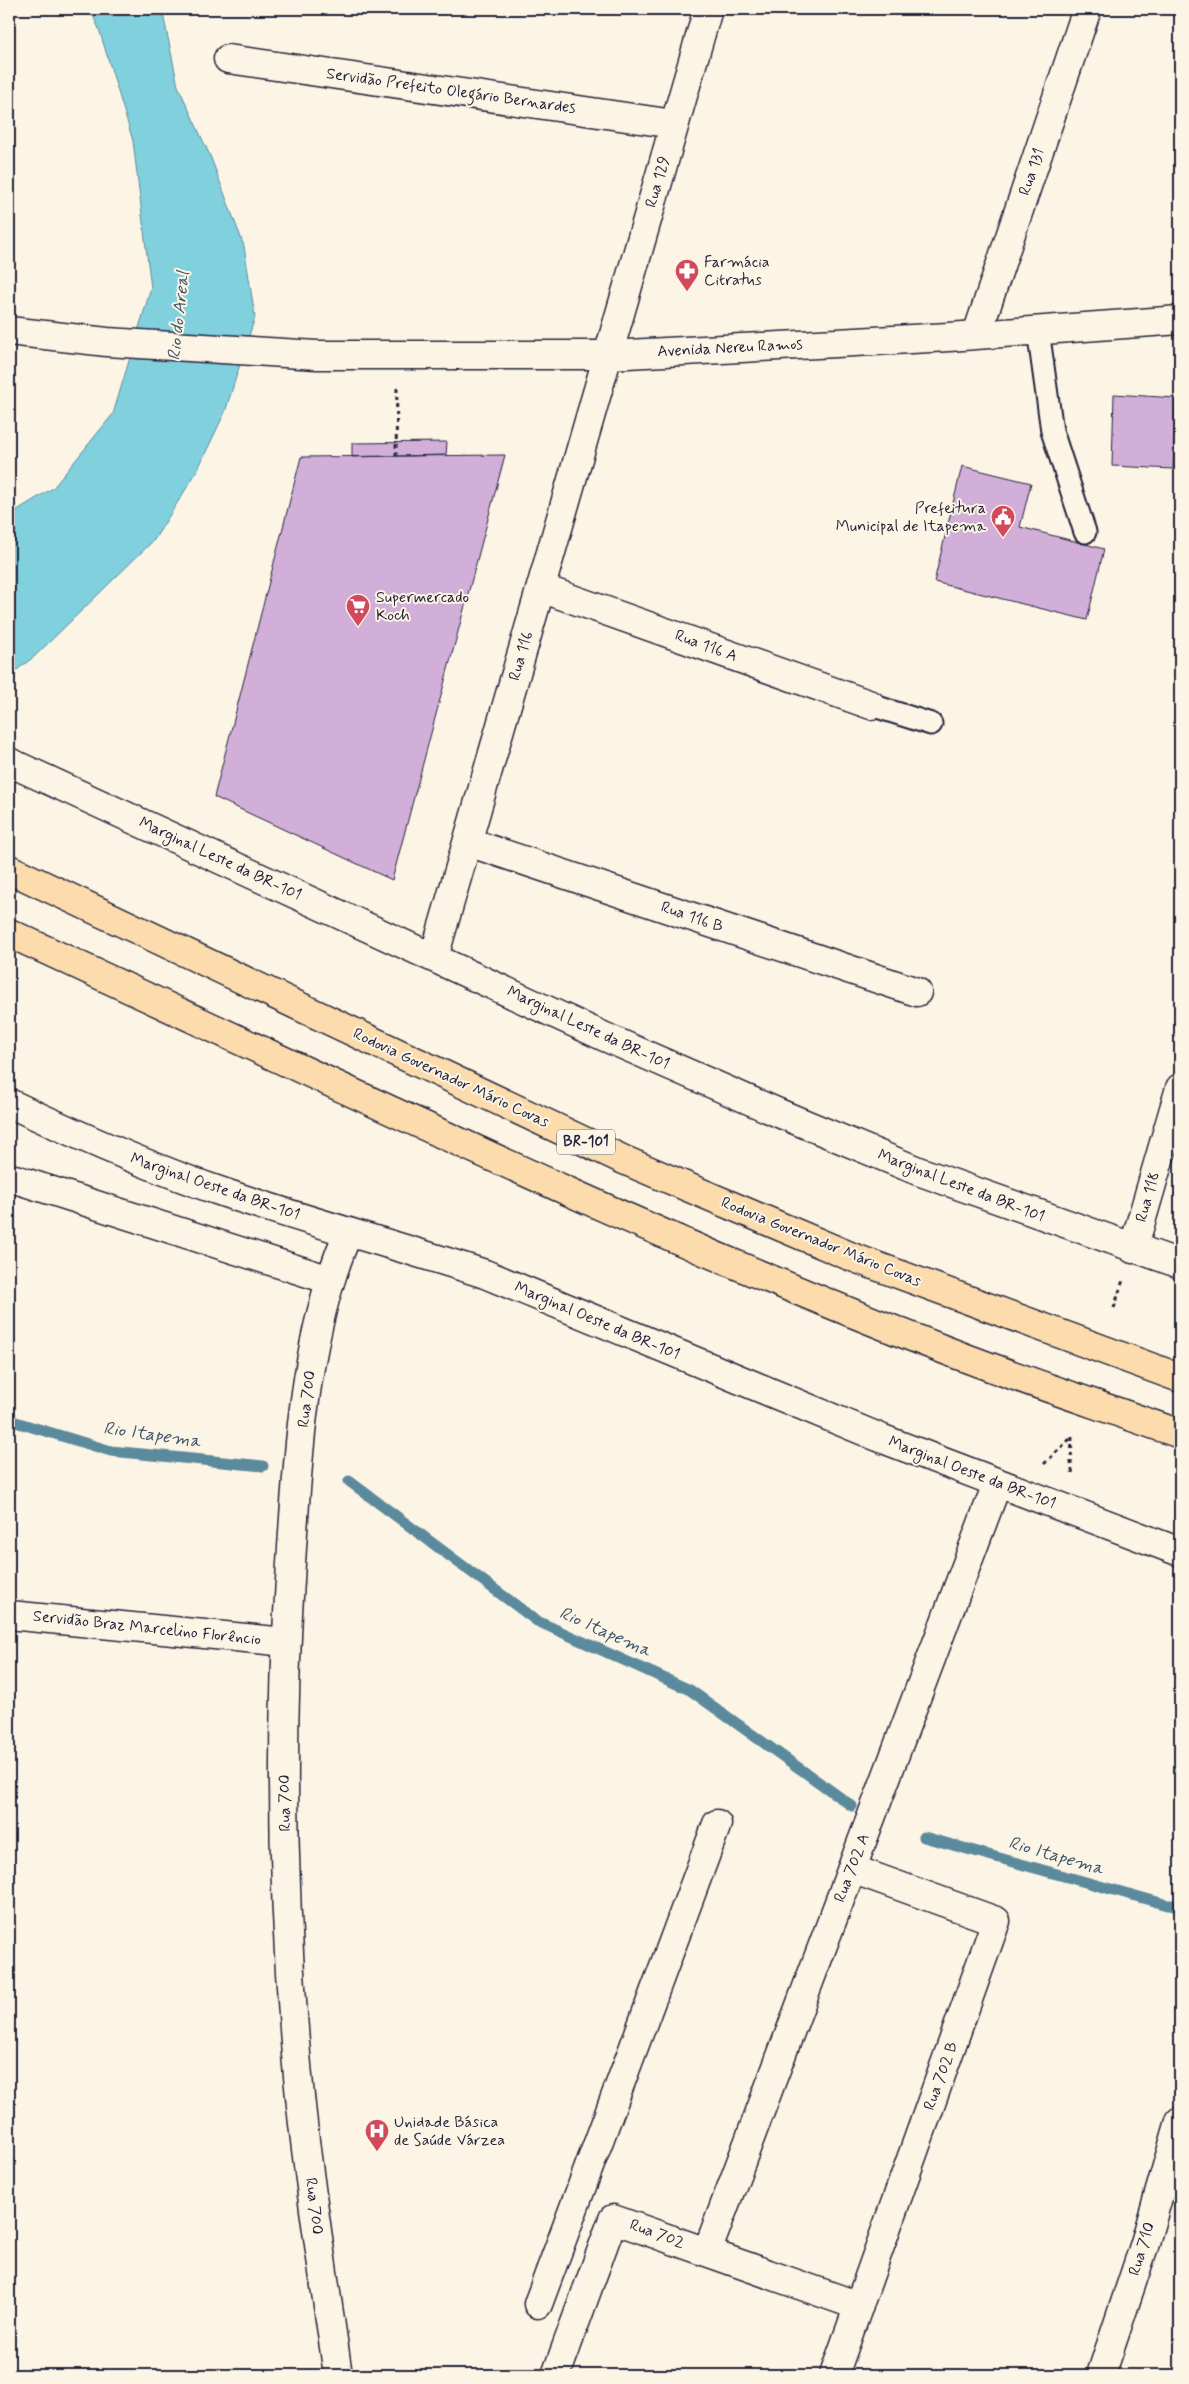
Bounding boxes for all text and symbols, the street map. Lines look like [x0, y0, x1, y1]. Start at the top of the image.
street label: Servidão Prefeito Olegário Bernardes [325, 63, 577, 120]
street label: Rua 131 [1014, 145, 1050, 199]
street label: Rua 129 [641, 154, 675, 210]
place label: Farmácia Citratus [704, 252, 770, 291]
pharmacy icon: Farmácia Citratus [674, 258, 700, 292]
water label: Rio do Areal [162, 269, 196, 362]
street label: Avenida Nereu Ramos [657, 334, 803, 362]
place label: Prefeitura Municipal de Itapema [836, 498, 986, 537]
public building icon: Prefeitura Municipal de Itapema [990, 504, 1016, 538]
place label: Supermercado Koch [376, 587, 469, 626]
supermarket icon: Supermercado Koch [345, 593, 371, 627]
street label: Rua 116 A [672, 625, 740, 667]
street label: Rua 116 [504, 629, 538, 683]
street label: Marginal Leste da BR-101 [135, 812, 305, 907]
street label: Rua 116 B [658, 897, 726, 937]
street label: Marginal Leste da BR-101 [503, 981, 673, 1076]
street label: Rodovia Governador Mário Covas [350, 1023, 552, 1133]
road number: BR-101 [557, 1130, 615, 1154]
street label: Marginal Leste da BR-101 [874, 1144, 1047, 1228]
street label: Marginal Oeste da BR-101 [127, 1148, 302, 1227]
street label: Rua 118 [1131, 1169, 1165, 1225]
street label: Rodovia Governador Mário Covas [718, 1192, 924, 1292]
street label: Marginal Oeste da BR-101 [511, 1277, 683, 1366]
street label: Rua 700 [293, 1369, 321, 1429]
water label: Rio Itapema [102, 1416, 203, 1454]
street label: Marginal Oeste da BR-101 [885, 1431, 1059, 1516]
water label: Rio Itapema [555, 1601, 656, 1663]
street label: Servidão Braz Marcelino Florêncio [32, 1606, 262, 1650]
street label: Rua 700 [274, 1774, 296, 1832]
street label: Rua 702 A [829, 1831, 875, 1905]
water label: Rio Itapema [1006, 1831, 1108, 1881]
street label: Rua 702 B [919, 2039, 963, 2113]
place label: Unidade Básica de Saúde Várzea [394, 2112, 505, 2151]
hospital icon: Unidade Básica de Saúde Várzea [364, 2118, 390, 2152]
street label: Rua 700 [300, 2176, 328, 2236]
street label: Rua 702 [627, 2214, 688, 2254]
street label: Rua 710 [1124, 2220, 1160, 2278]

